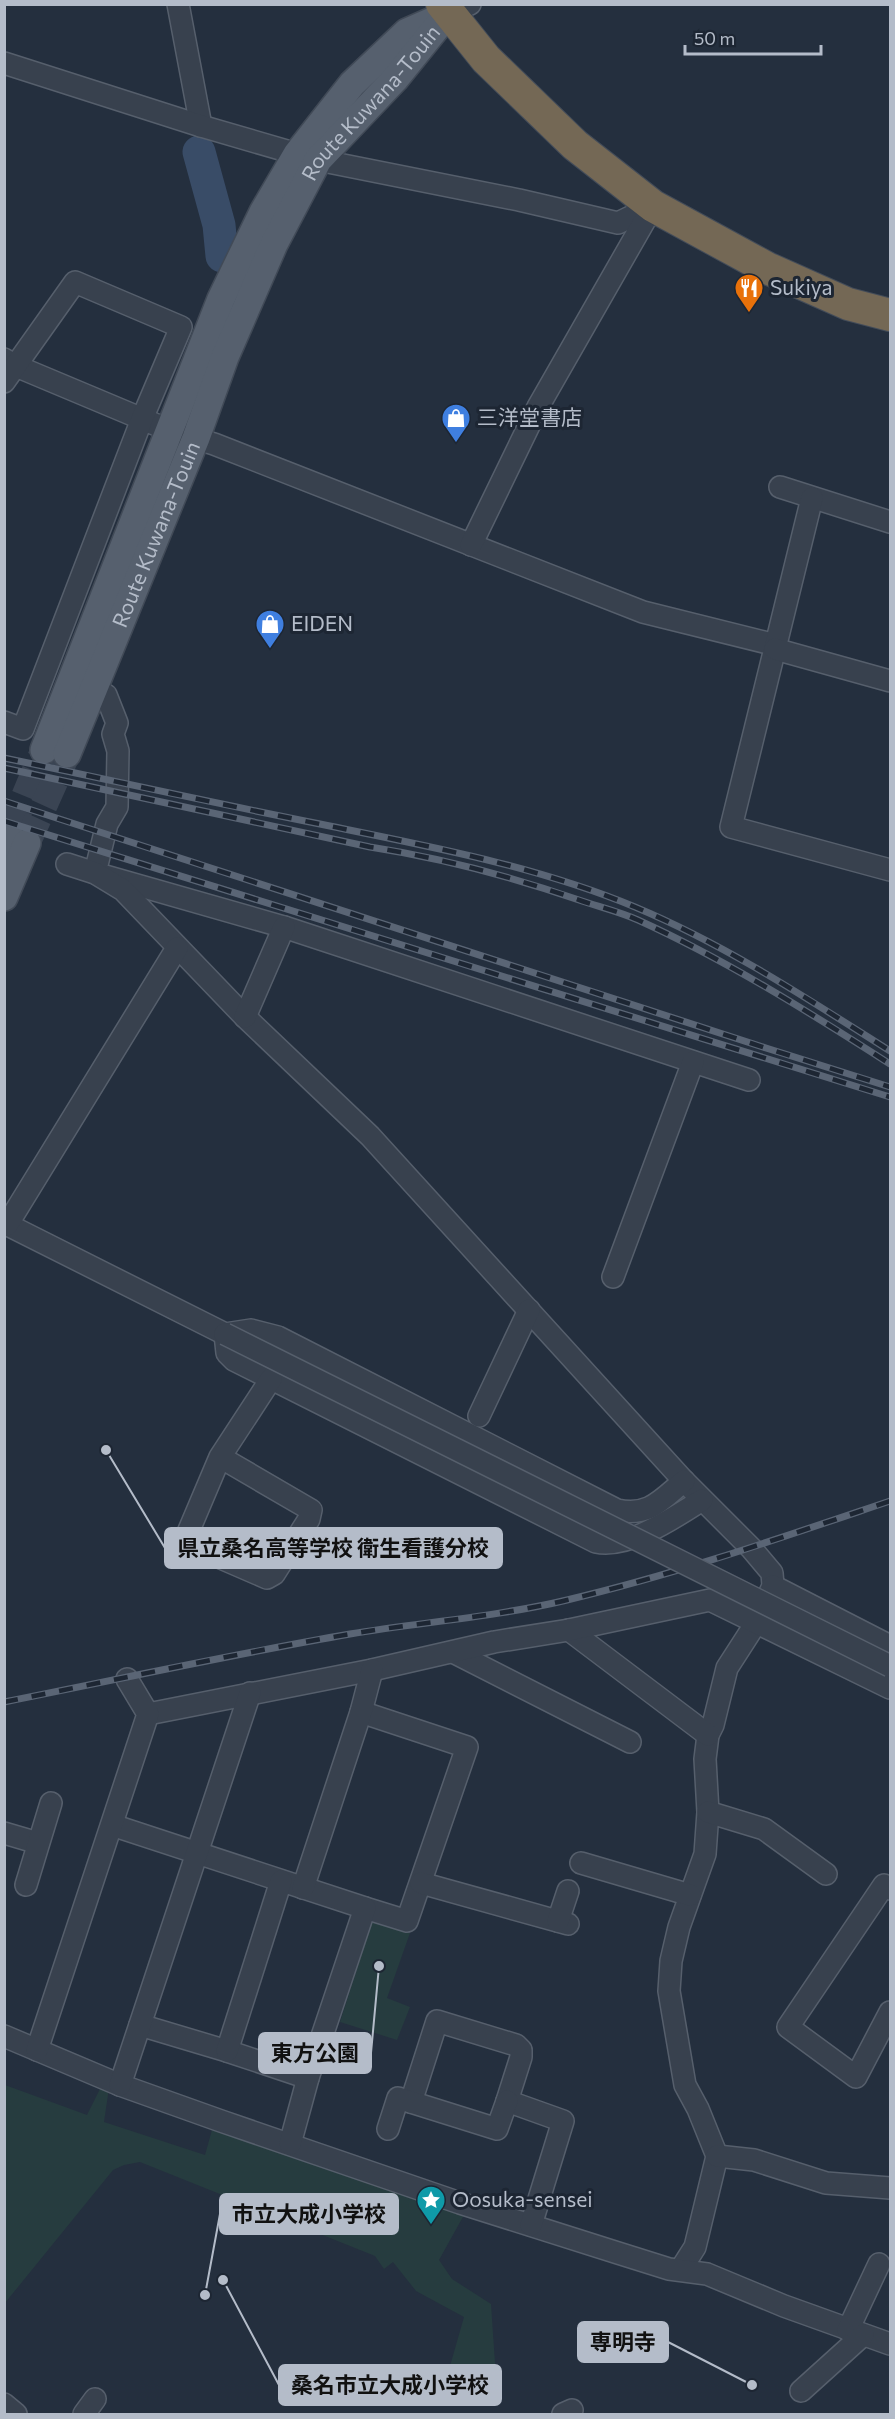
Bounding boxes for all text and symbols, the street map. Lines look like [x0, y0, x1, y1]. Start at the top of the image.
scale bar [685, 18, 822, 56]
street label: Route Kuwana-Touin [296, 19, 445, 184]
text: 50 m [694, 27, 735, 49]
restaurant icon: Sukiya [733, 272, 765, 314]
place label: Sukiya [770, 274, 832, 299]
shop icon: 三洋堂書店 [440, 402, 472, 444]
place label: 三洋堂書店 [477, 404, 582, 429]
street label: Route Kuwana-Touin [106, 437, 204, 631]
shop icon: EIDEN [254, 608, 286, 650]
place label: EIDEN [291, 610, 353, 635]
callout: 県立桑名高等学校 衛生看護分校 [165, 1528, 502, 1568]
text: 県立桑名高等学校 衛生看護分校 [177, 1534, 489, 1561]
callout: 東方公園 [259, 2033, 371, 2073]
text: 東方公園 [271, 2039, 359, 2066]
place icon: Oosuka-sensei [415, 2184, 447, 2226]
place label: Oosuka-sensei [452, 2186, 593, 2211]
callout: 市立大成小学校 [220, 2194, 398, 2234]
text: 市立大成小学校 [232, 2200, 386, 2227]
callout: 専明寺 [578, 2322, 668, 2362]
text: 専明寺 [590, 2328, 656, 2355]
callout: 桑名市立大成小学校 [279, 2365, 501, 2405]
text: 桑名市立大成小学校 [291, 2371, 489, 2398]

